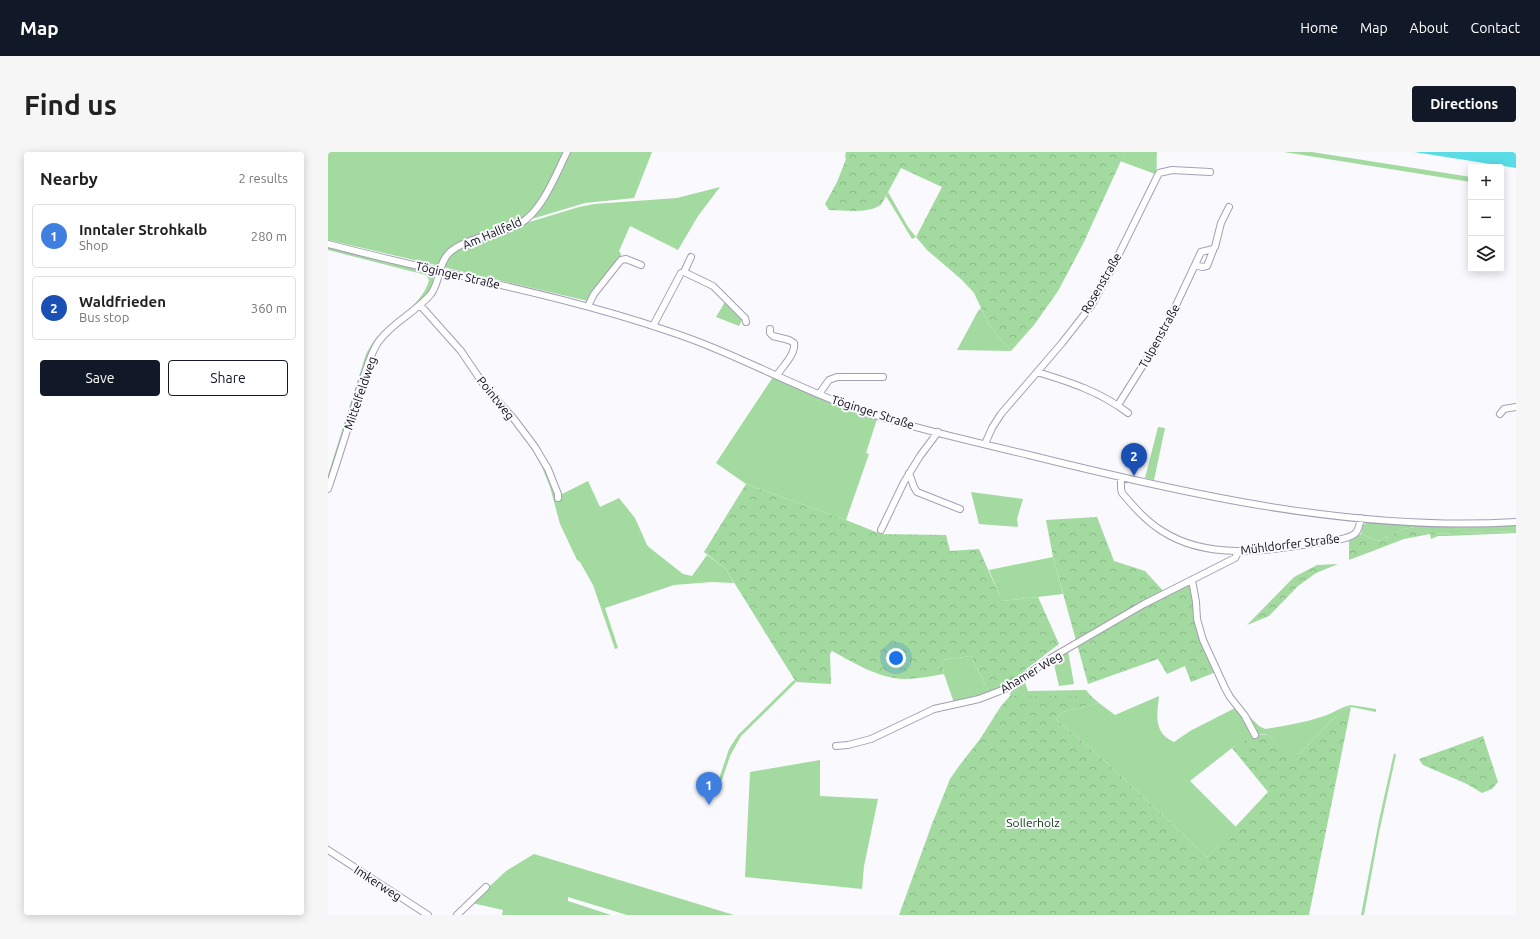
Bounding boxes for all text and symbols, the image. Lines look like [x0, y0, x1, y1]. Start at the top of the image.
text: Map [20, 17, 59, 39]
text: Home [1300, 20, 1338, 36]
text: Map [1360, 20, 1388, 36]
text: About [1410, 20, 1449, 36]
text: Contact [1471, 20, 1520, 36]
button: Directions [1412, 86, 1516, 122]
text: Find us [24, 89, 117, 120]
map controls [1468, 164, 1504, 272]
button: + [1468, 164, 1504, 200]
text: Nearby [40, 169, 98, 188]
text: 2 results [238, 171, 288, 185]
button: − [1468, 200, 1504, 236]
street label: Am Hallfeld [460, 215, 524, 251]
text: Inntaler Strohkalb [79, 221, 207, 238]
text: 1 [50, 229, 58, 243]
text: 280 m [251, 229, 287, 243]
button: layers [1468, 236, 1504, 272]
text: Shop [79, 238, 108, 252]
street label: Rosenstraße [1078, 250, 1124, 316]
street label: Töginger Straße [415, 259, 501, 291]
text: Waldfrieden [79, 293, 166, 310]
text: 2 [50, 301, 58, 315]
text: 360 m [251, 301, 287, 315]
street label: Tulpenstraße [1136, 302, 1182, 370]
text: Bus stop [79, 310, 129, 324]
street label: Mittelfeldweg [341, 355, 379, 431]
button: Save [40, 360, 160, 396]
button: Share [168, 360, 288, 396]
street label: Pointweg [475, 374, 517, 422]
street label: Töginger Straße [830, 393, 916, 431]
pin: 2 [1121, 443, 1147, 476]
street label: Mühldorfer Straße [1240, 531, 1340, 557]
your location [886, 648, 906, 668]
street label: Ahamer Weg [998, 649, 1064, 695]
pin: 1 [696, 772, 722, 805]
park label: Sollerholz [1006, 816, 1060, 829]
street label: Imkerweg [352, 863, 404, 903]

